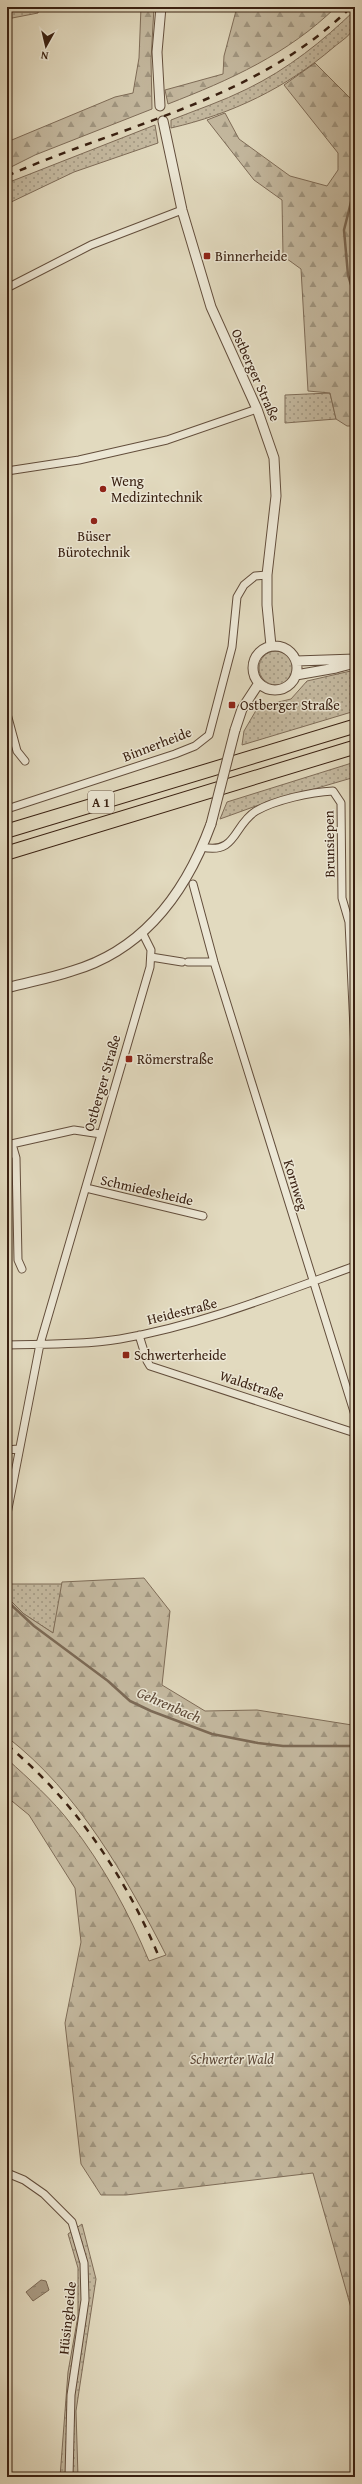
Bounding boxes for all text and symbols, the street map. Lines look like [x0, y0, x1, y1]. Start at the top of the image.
north arrow [26, 26, 66, 66]
text: N [39, 47, 49, 64]
place label: Binnerheide [215, 246, 288, 266]
marker: Binnerheide [202, 251, 212, 261]
street label: Ostberger Straße [227, 325, 286, 425]
place label: Weng Medizintechnik [111, 471, 204, 507]
marker: Weng Medizintechnik [98, 484, 108, 494]
marker: Büser Bürotechnik [89, 516, 99, 526]
place label: Büser Bürotechnik [58, 526, 131, 562]
place label: Ostberger Straße [240, 695, 340, 715]
marker: Ostberger Straße [227, 700, 237, 710]
street label: Binnerheide [120, 722, 195, 766]
road number: A 1 [88, 791, 114, 813]
street label: Brunsiepen [318, 810, 340, 878]
street label: Ostberger Straße [79, 1032, 125, 1134]
place label: Römerstraße [137, 1049, 214, 1069]
marker: Römerstraße [124, 1054, 134, 1064]
street label: Kornweg [279, 1157, 313, 1213]
street label: Schmiedesheide [99, 1170, 196, 1210]
street label: Heidestraße [145, 1293, 219, 1329]
place label: Schwerterheide [134, 1345, 227, 1365]
marker: Schwerterheide [121, 1350, 131, 1360]
street label: Waldstraße [217, 1365, 287, 1405]
water label: Gehrenbach [134, 1682, 205, 1728]
park label: Schwerter Wald [190, 2049, 274, 2069]
street label: Hüsingheide [53, 2280, 81, 2356]

